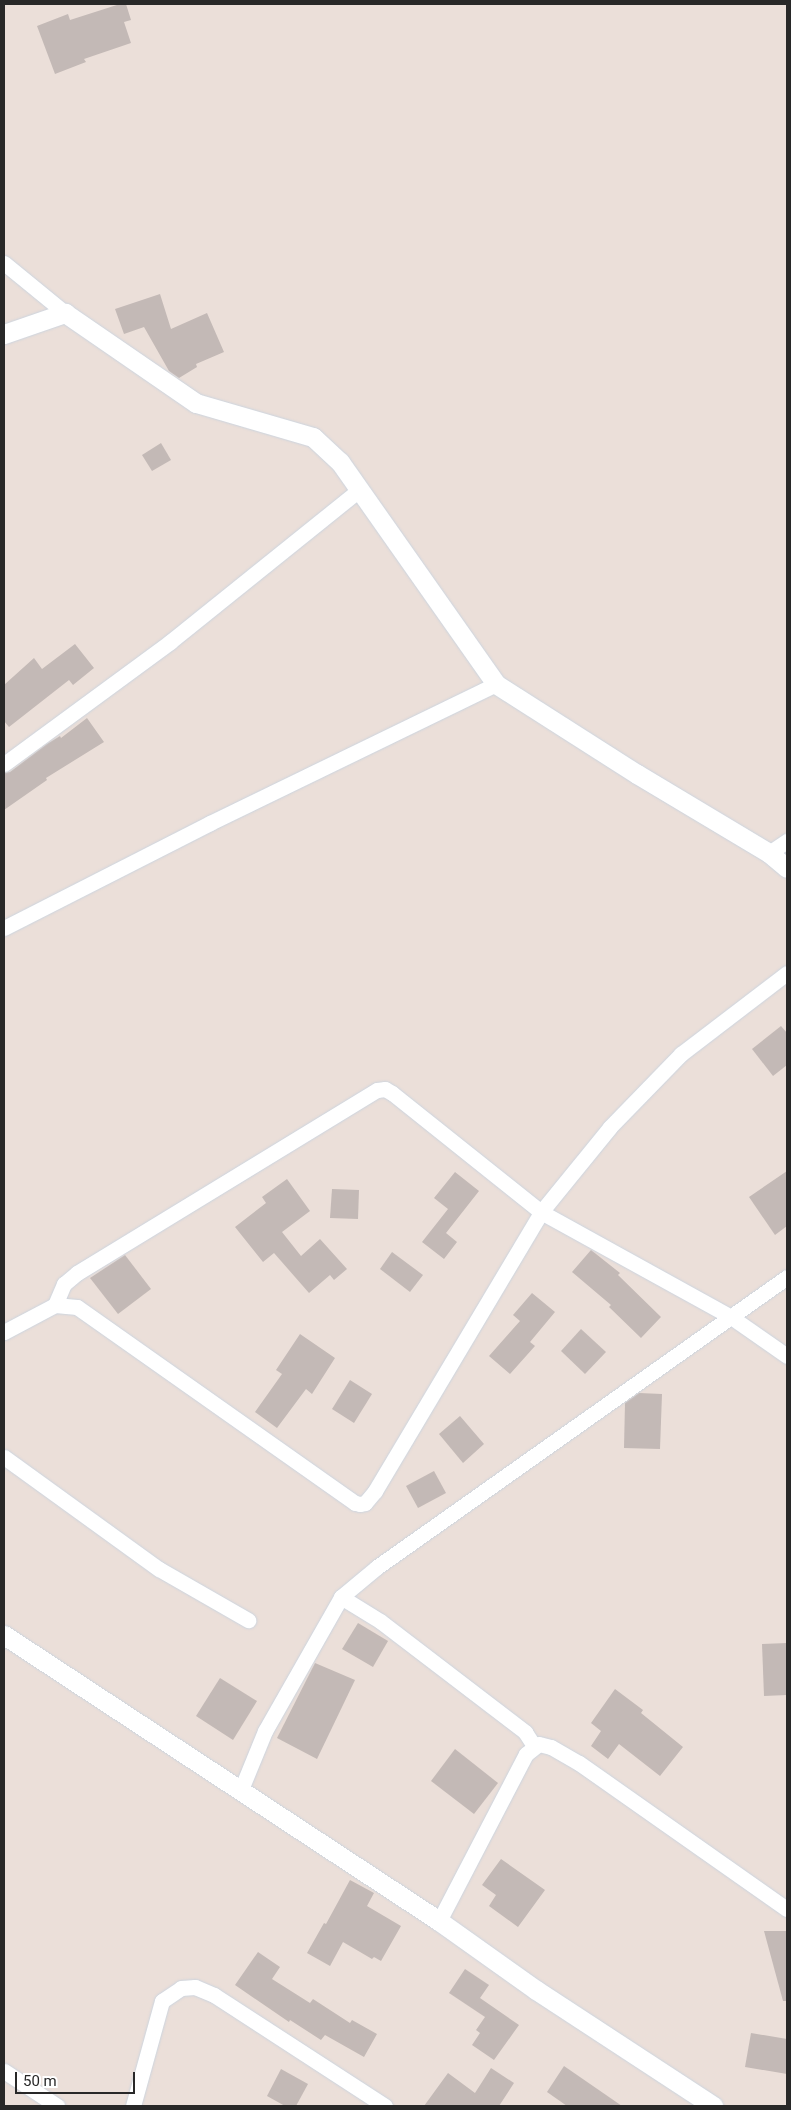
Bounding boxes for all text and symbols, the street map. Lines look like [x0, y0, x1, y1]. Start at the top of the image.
scale bar [18, 2062, 138, 2094]
text: 50 m [23, 2072, 57, 2090]

